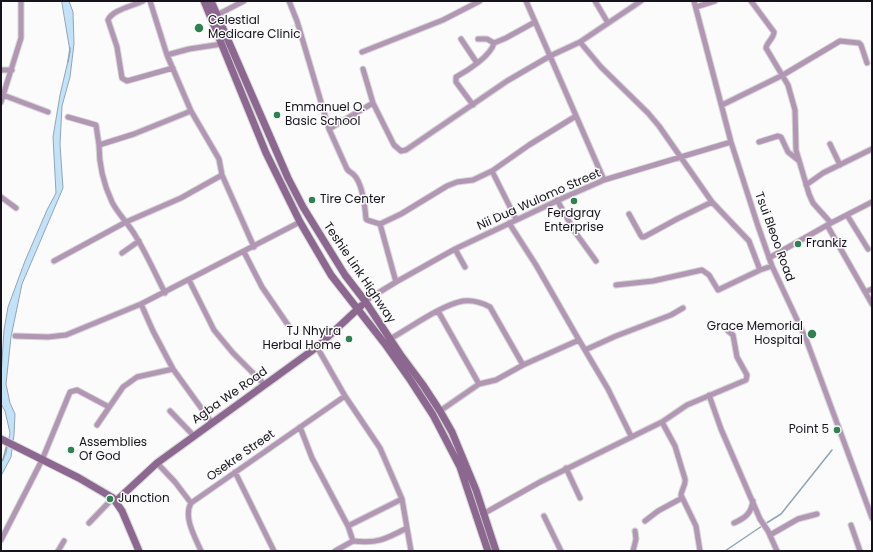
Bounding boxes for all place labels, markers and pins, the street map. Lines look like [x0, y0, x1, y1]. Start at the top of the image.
place label: Celestial Medicare Clinic [208, 14, 300, 42]
marker: Celestial Medicare Clinic [193, 22, 205, 34]
place label: Emmanuel O. Basic School [285, 101, 365, 129]
marker: Emmanuel O. Basic School [272, 110, 282, 120]
place label: Tire Center [320, 193, 385, 207]
marker: Tire Center [307, 195, 317, 205]
marker: Ferdgray Enterprise [569, 196, 579, 206]
place label: Ferdgray Enterprise [544, 207, 604, 235]
place label: Frankiz [806, 237, 847, 251]
marker: Frankiz [793, 239, 803, 249]
place label: Grace Memorial Hospital [707, 320, 803, 348]
place label: TJ Nhyira Herbal Home [263, 325, 341, 353]
marker: Grace Memorial Hospital [806, 328, 818, 340]
marker: TJ Nhyira Herbal Home [344, 334, 354, 344]
place label: Point 5 [789, 423, 829, 437]
marker: Point 5 [832, 425, 842, 435]
place label: Assemblies Of God [79, 436, 147, 464]
marker: Assemblies Of God [66, 445, 76, 455]
place label: Junction [118, 492, 170, 506]
marker: Junction [105, 494, 115, 504]

